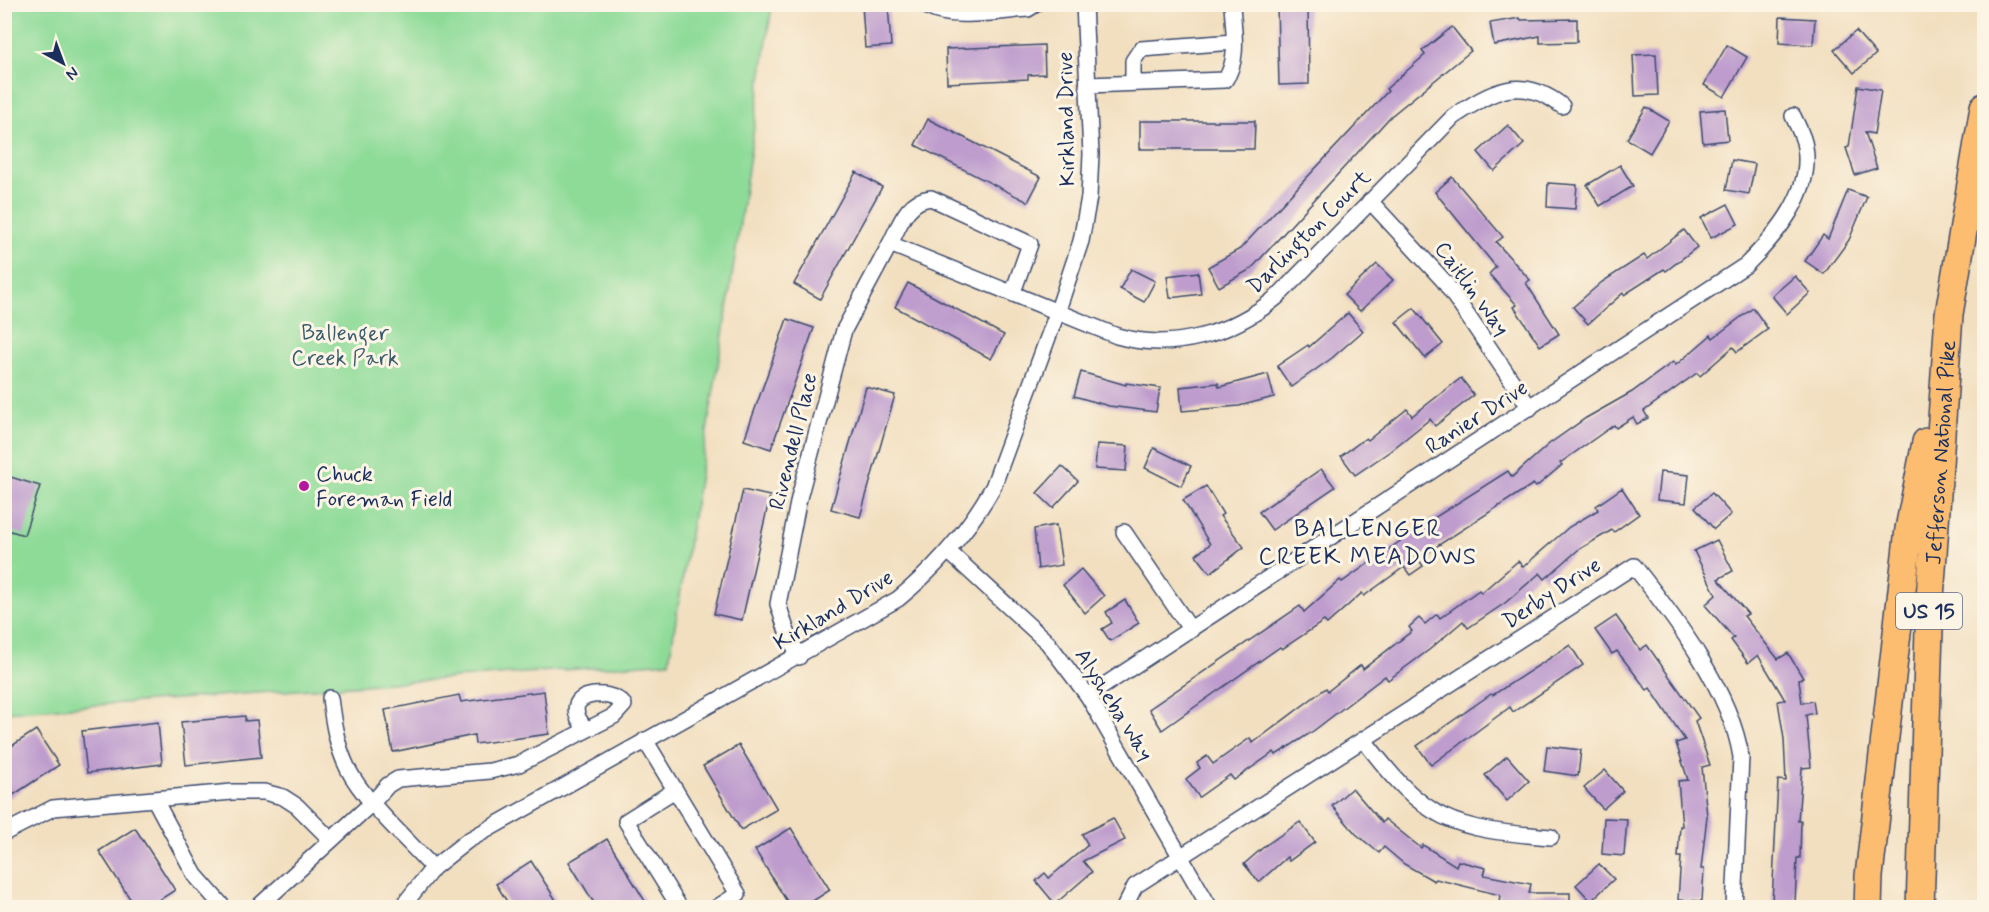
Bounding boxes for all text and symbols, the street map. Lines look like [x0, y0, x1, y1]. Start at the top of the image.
north arrow [33, 33, 93, 93]
street label: Kirkland Drive [1052, 51, 1082, 187]
text: N [61, 62, 83, 85]
street label: Darlington Court [1241, 164, 1380, 302]
street label: Caitlin Way [1428, 236, 1515, 342]
park label: Ballenger Creek Park [291, 320, 399, 373]
street label: Jefferson National Pike [1920, 339, 1963, 566]
street label: Rivendell Place [763, 370, 824, 513]
street label: Ranier Drive [1421, 374, 1534, 461]
place label: Chuck Foreman Field [316, 461, 452, 514]
marker: Chuck Foreman Field [297, 479, 311, 493]
district label: BALLENGER CREEK MEADOWS [1258, 514, 1478, 573]
street label: Derby Drive [1498, 551, 1607, 636]
street label: Kirkland Drive [769, 564, 899, 657]
road number: US 15 [1896, 593, 1962, 629]
street label: Alysheba Way [1068, 644, 1159, 767]

